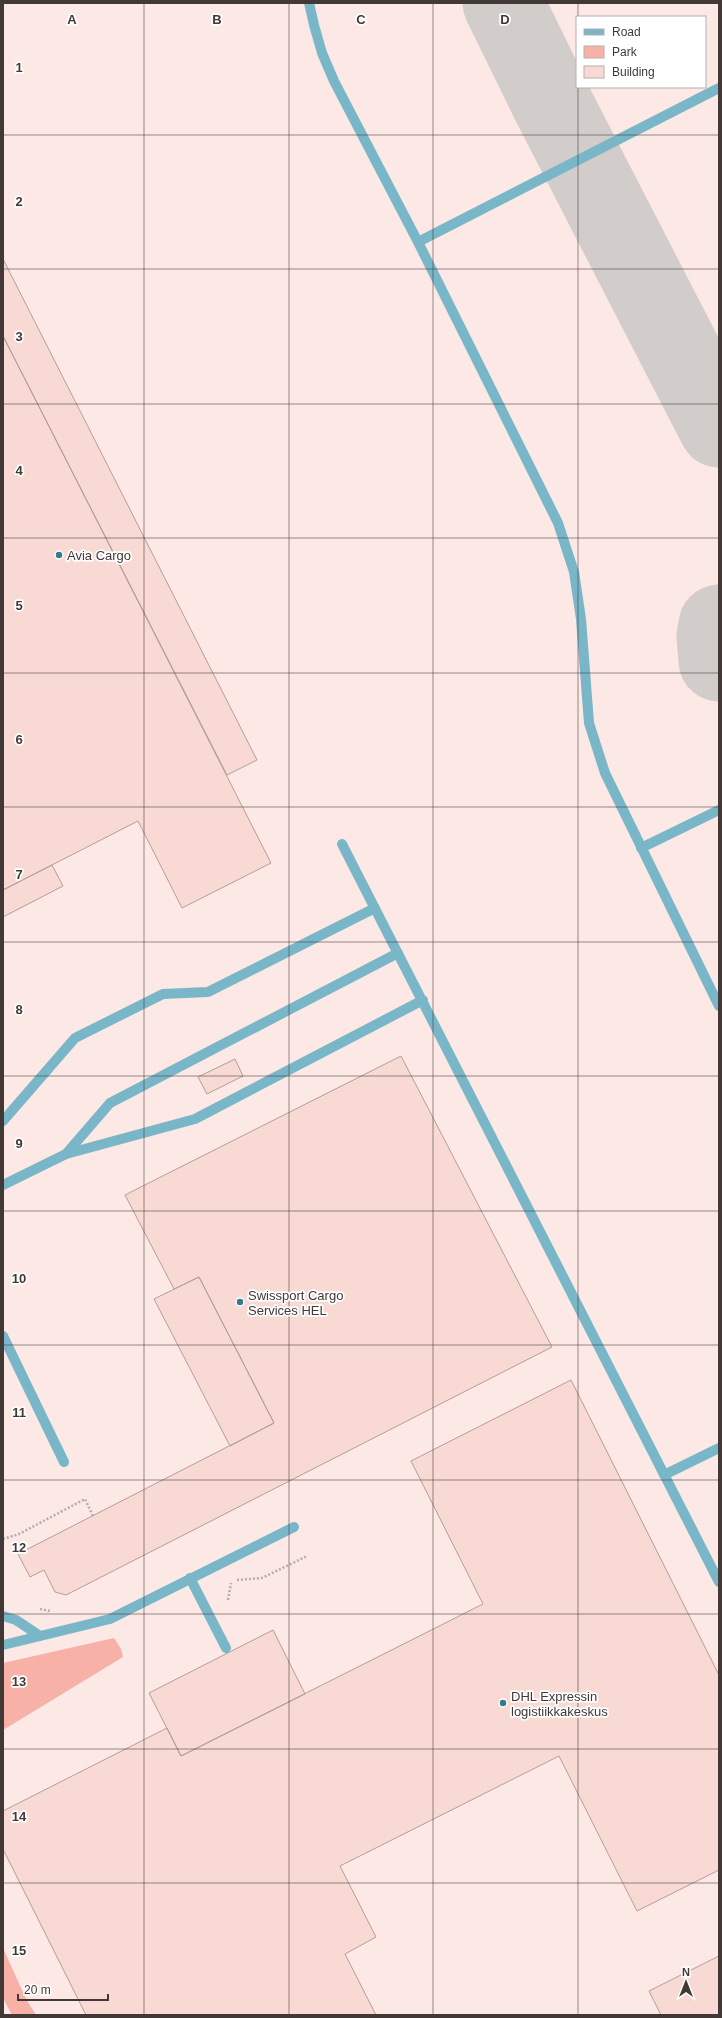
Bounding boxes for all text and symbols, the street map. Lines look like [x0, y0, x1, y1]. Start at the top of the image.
text: A [67, 12, 77, 27]
text: B [212, 12, 222, 27]
text: C [356, 12, 366, 27]
text: D [500, 12, 510, 27]
legend [576, 16, 706, 88]
text: Road [612, 25, 641, 39]
text: Park [612, 45, 638, 59]
text: 1 [15, 60, 23, 75]
text: Building [612, 65, 655, 79]
text: 2 [15, 194, 23, 209]
text: 3 [15, 329, 23, 344]
text: 4 [15, 463, 23, 478]
place label: Avia Cargo [67, 548, 131, 563]
marker: Avia Cargo [54, 550, 64, 560]
text: 5 [15, 598, 23, 613]
text: 6 [15, 732, 23, 747]
text: 7 [15, 867, 23, 882]
text: 8 [15, 1002, 23, 1017]
text: 9 [15, 1136, 23, 1151]
text: 10 [12, 1271, 26, 1286]
place label: Swissport Cargo Services HEL [248, 1288, 343, 1318]
marker: Swissport Cargo Services HEL [235, 1297, 245, 1307]
text: 11 [12, 1405, 26, 1420]
text: 12 [12, 1540, 26, 1555]
text: 13 [12, 1674, 26, 1689]
place label: DHL Expressin logistiikkakeskus [511, 1689, 608, 1719]
marker: DHL Expressin logistiikkakeskus [498, 1698, 508, 1708]
text: 14 [12, 1809, 27, 1824]
text: 15 [12, 1943, 26, 1958]
north arrow [666, 1962, 706, 2002]
text: N [682, 1966, 690, 1978]
scale bar [18, 1976, 108, 2002]
text: 20 m [24, 1983, 51, 1997]

